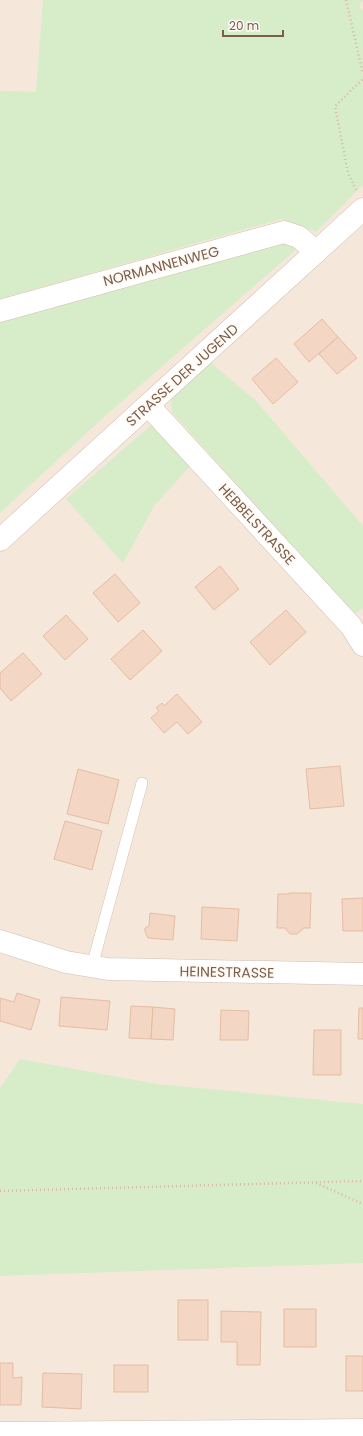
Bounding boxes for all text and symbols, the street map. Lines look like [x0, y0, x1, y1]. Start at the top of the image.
scale bar [223, 12, 283, 38]
text: 20 m [229, 17, 259, 34]
street label: NORMANNENWEG [101, 241, 221, 291]
street label: STRASSE DER JUGEND [121, 319, 243, 431]
street label: HEBBELSTRASSE [214, 479, 300, 569]
street label: HEINESTRASSE [179, 961, 275, 983]

